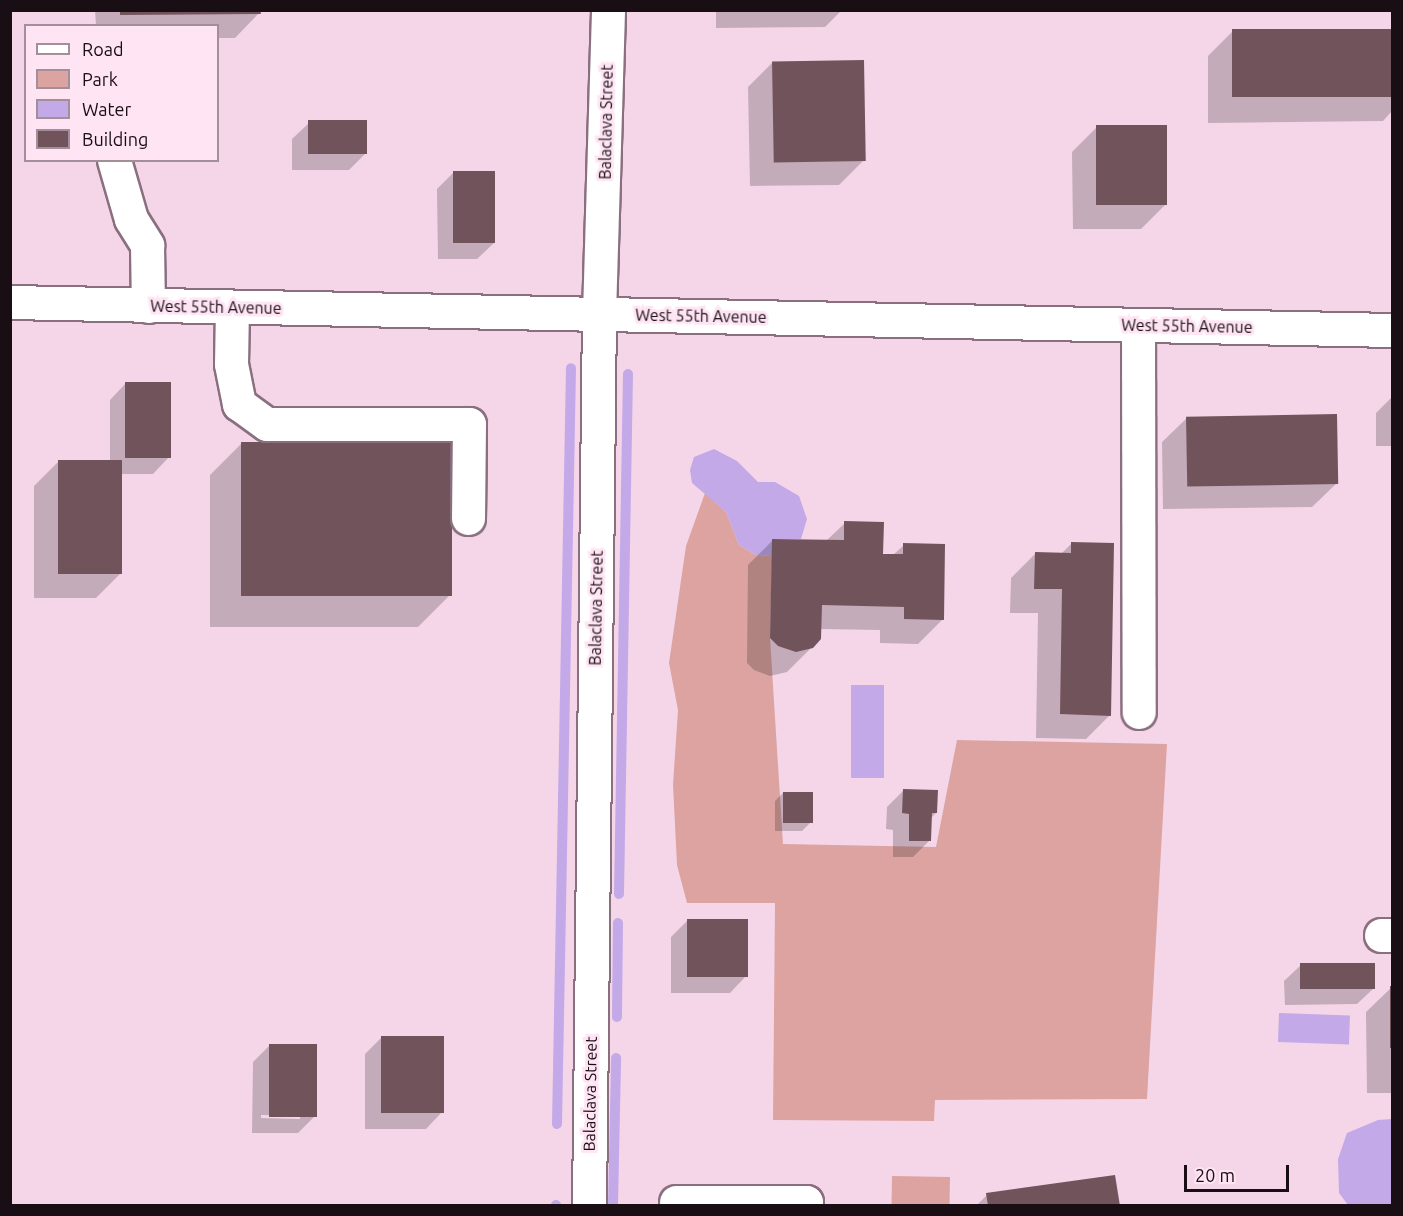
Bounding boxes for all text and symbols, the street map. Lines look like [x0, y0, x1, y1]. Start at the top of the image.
legend [24, 24, 219, 162]
text: Road [82, 39, 124, 59]
street label: Balaclava Street [595, 64, 617, 180]
text: Park [82, 69, 118, 89]
text: Water [82, 99, 131, 119]
text: Building [82, 129, 148, 149]
street label: West 55th Avenue [150, 296, 282, 318]
street label: West 55th Avenue [635, 305, 767, 327]
street label: West 55th Avenue [1121, 315, 1253, 337]
street label: Balaclava Street [585, 550, 607, 666]
street label: Balaclava Street [579, 1036, 601, 1152]
scale bar [1187, 1153, 1292, 1191]
text: 20 m [1195, 1165, 1235, 1185]

